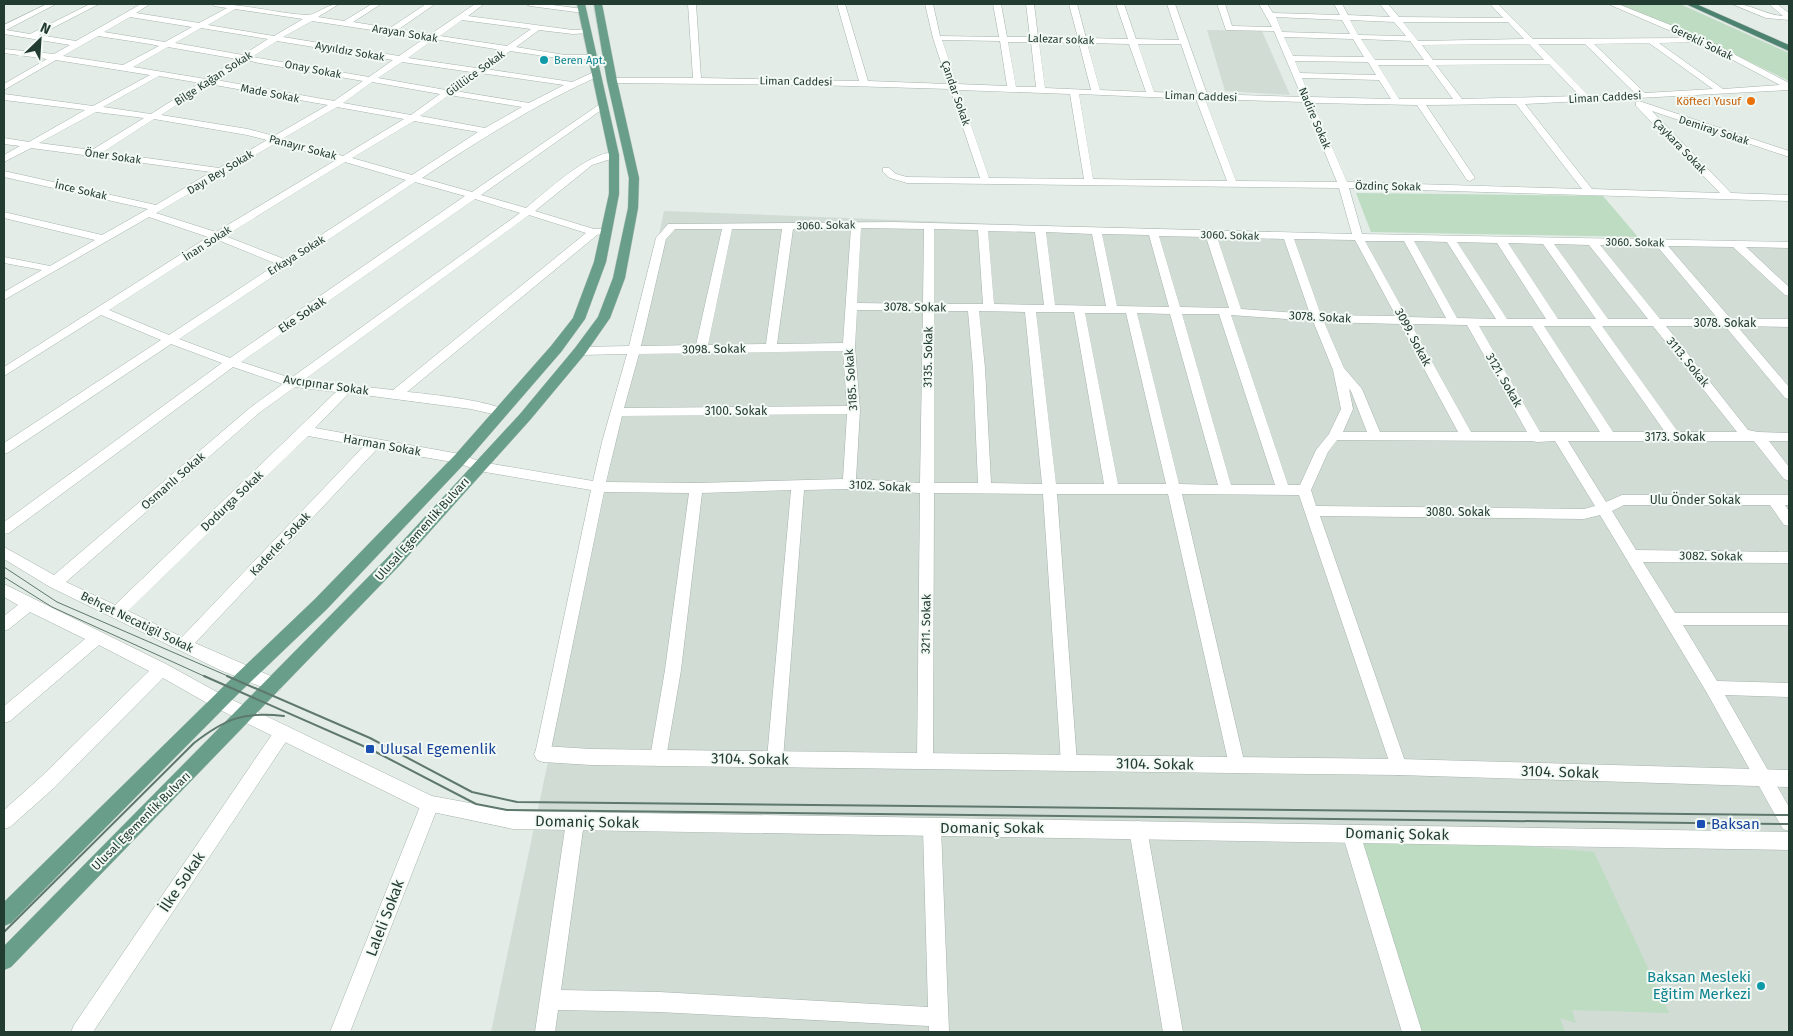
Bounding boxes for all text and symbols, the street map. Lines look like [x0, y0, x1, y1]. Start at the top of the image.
north arrow [15, 15, 65, 65]
text: N [37, 19, 53, 38]
street label: Arayan Sokak [371, 22, 439, 45]
street label: Gerekli Sokak [1669, 22, 1735, 63]
street label: Lalezar sokak [1027, 32, 1095, 47]
street label: Ayyıldız Sokak [314, 39, 386, 64]
street label: Güllüce Sokak [443, 47, 508, 99]
street label: Bilge Kağan Sokak [172, 48, 255, 108]
marker: Beren Apt. [538, 54, 550, 66]
place label: Beren Apt. [554, 54, 606, 67]
street label: Onay Sokak [283, 58, 343, 81]
street label: Çandar Sokak [938, 59, 973, 128]
street label: Liman Caddesi [759, 74, 832, 89]
street label: Made Sokak [239, 81, 301, 106]
street label: Nadire Sokak [1296, 86, 1333, 151]
street label: Liman Caddesi [1164, 89, 1238, 104]
street label: Liman Caddesi [1568, 89, 1642, 106]
place label: Köfteci Yusuf [1676, 95, 1742, 108]
marker: Köfteci Yusuf [1745, 95, 1757, 107]
street label: Demiray Sokak [1677, 113, 1751, 148]
street label: Çaykara Sokak [1650, 116, 1709, 177]
street label: Panayır Sokak [268, 132, 338, 163]
street label: Öner Sokak [84, 145, 142, 167]
street label: Dayı Bey Sokak [185, 147, 256, 197]
street label: İnce Sokak [54, 177, 109, 203]
street label: Özdinç Sokak [1355, 178, 1421, 194]
street label: 3060. Sokak [797, 218, 856, 233]
street label: İnan Sokak [180, 222, 234, 264]
street label: 3060. Sokak [1200, 228, 1260, 243]
street label: Erkaya Sokak [265, 233, 328, 278]
street label: 3060. Sokak [1606, 235, 1665, 250]
street label: Eke Sokak [276, 294, 329, 336]
street label: 3078. Sokak [884, 299, 947, 315]
street label: 3099. Sokak [1392, 306, 1434, 369]
street label: 3078. Sokak [1288, 308, 1352, 326]
street label: 3078. Sokak [1694, 316, 1757, 330]
street label: 3135. Sokak [920, 325, 936, 388]
street label: 3113. Sokak [1664, 334, 1713, 390]
street label: 3098. Sokak [682, 341, 747, 357]
street label: 3185. Sokak [842, 348, 860, 411]
street label: 3121. Sokak [1483, 351, 1525, 410]
street label: Avcıpınar Sokak [282, 372, 370, 398]
street label: 3100. Sokak [705, 404, 768, 418]
street label: 3173. Sokak [1645, 430, 1706, 444]
street label: Harman Sokak [342, 431, 423, 459]
street label: Osmanlı Sokak [138, 449, 208, 513]
street label: Dodurga Sokak [198, 467, 267, 534]
street label: Ulusal Egemenlik Bulvarı [372, 475, 472, 583]
street label: 3102. Sokak [849, 477, 912, 495]
street label: Ulu Önder Sokak [1650, 491, 1741, 507]
street label: 3080. Sokak [1426, 505, 1491, 519]
street label: Kaderler Sokak [247, 509, 314, 579]
street label: 3082. Sokak [1679, 548, 1744, 564]
street label: Behçet Necatigil Sokak [78, 589, 196, 656]
street label: 3211. Sokak [918, 593, 934, 654]
place label: Ulusal Egemenlik [380, 740, 496, 758]
marker: Ulusal Egemenlik [364, 743, 376, 755]
street label: 3104. Sokak [711, 749, 789, 769]
street label: 3104. Sokak [1116, 754, 1194, 774]
street label: 3104. Sokak [1521, 762, 1599, 782]
street label: Ulusal Egemenlik Bulvarı [89, 769, 193, 873]
street label: Domaniç Sokak [535, 812, 639, 832]
place label: Baksan [1711, 815, 1760, 833]
marker: Baksan [1695, 818, 1707, 830]
street label: Domaniç Sokak [940, 819, 1044, 837]
street label: Domaniç Sokak [1345, 824, 1449, 844]
street label: İlke Sokak [155, 848, 209, 916]
street label: Laleli Sokak [362, 877, 408, 959]
place label: Baksan Mesleki Eğitim Merkezi [1647, 968, 1751, 1003]
marker: Baksan Mesleki Eğitim Merkezi [1755, 980, 1767, 992]

